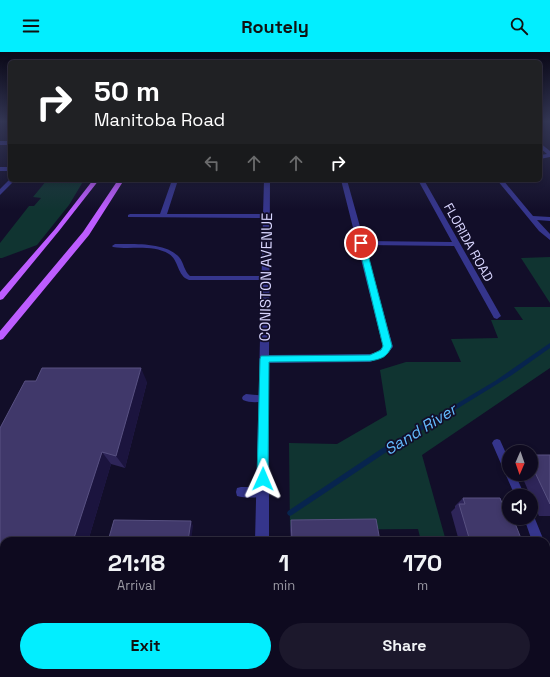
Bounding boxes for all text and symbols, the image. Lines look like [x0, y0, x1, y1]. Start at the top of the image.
icon: menu [20, 15, 42, 37]
text: Routely [241, 15, 309, 38]
icon: search [508, 15, 530, 37]
text: 50 m [94, 73, 160, 109]
icon: right [28, 76, 80, 128]
text: Manitoba Road [94, 108, 225, 131]
icon: left [201, 152, 223, 174]
icon: ahead [243, 152, 265, 174]
icon: ahead [285, 152, 307, 174]
icon: right [327, 152, 349, 174]
street label: FLORIDA ROAD [440, 200, 497, 285]
street label: CONISTON AVENUE [255, 212, 276, 342]
pin [344, 226, 378, 260]
icon: arrive [350, 232, 372, 254]
water label: Sand River [380, 398, 462, 460]
north arrow [502, 445, 538, 481]
map controls [502, 445, 538, 525]
position arrow [242, 458, 284, 500]
button: sound [502, 489, 538, 525]
text: 21:18 [108, 547, 165, 578]
text: 1 [279, 547, 289, 578]
text: 170 [403, 547, 442, 578]
text: Arrival [117, 577, 156, 594]
text: min [273, 577, 295, 594]
text: m [417, 577, 428, 594]
button: Exit [20, 623, 271, 669]
button: Share [279, 623, 530, 669]

